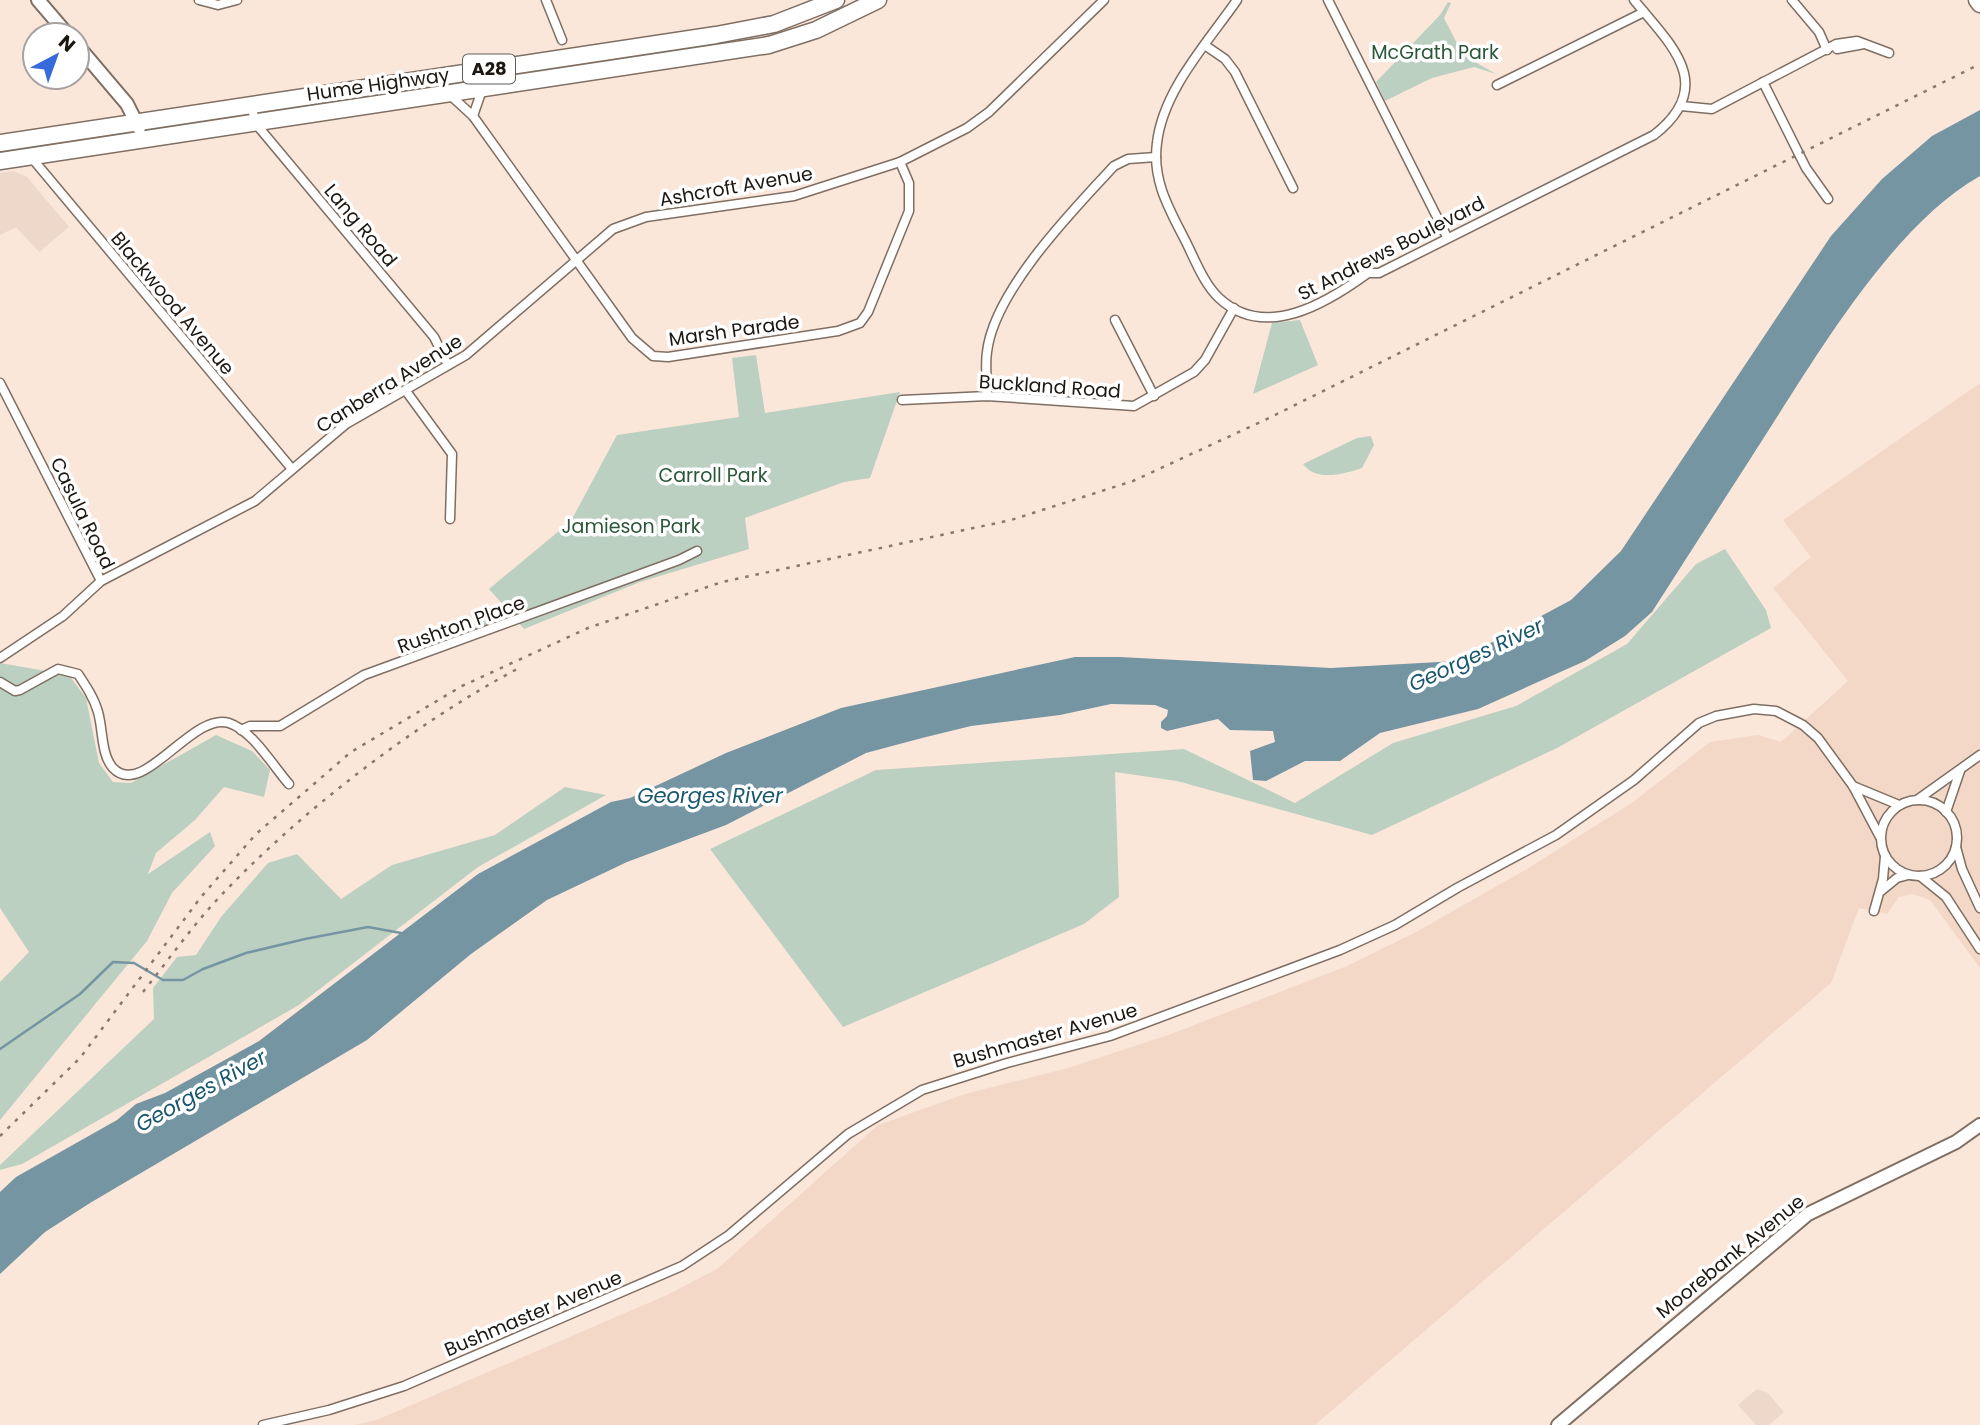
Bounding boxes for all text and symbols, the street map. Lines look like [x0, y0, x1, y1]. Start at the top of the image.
north arrow [21, 21, 91, 91]
text: N [53, 29, 81, 58]
park label: McGrath Park [1371, 39, 1499, 66]
road number: A28 [463, 55, 515, 84]
street label: Hume Highway [305, 61, 451, 108]
street label: Ashcroft Avenue [657, 160, 815, 213]
street label: Lang Road [318, 178, 403, 273]
street label: St Andrews Boulevard [1293, 190, 1489, 307]
street label: Blackwood Avenue [105, 226, 241, 381]
street label: Marsh Parade [667, 308, 801, 353]
street label: Canberra Avenue [311, 328, 468, 439]
street label: Buckland Road [978, 368, 1122, 405]
street label: Casula Road [44, 453, 121, 574]
park label: Carroll Park [659, 462, 768, 489]
park label: Jamieson Park [562, 513, 701, 540]
street label: Rushton Place [394, 589, 529, 660]
water label: Georges River [1404, 610, 1549, 698]
water label: Georges River [637, 781, 784, 810]
street label: Bushmaster Avenue [950, 996, 1140, 1075]
water label: Georges River [130, 1042, 272, 1139]
street label: Moorebank Avenue [1650, 1188, 1810, 1325]
street label: Bushmaster Avenue [440, 1264, 626, 1363]

